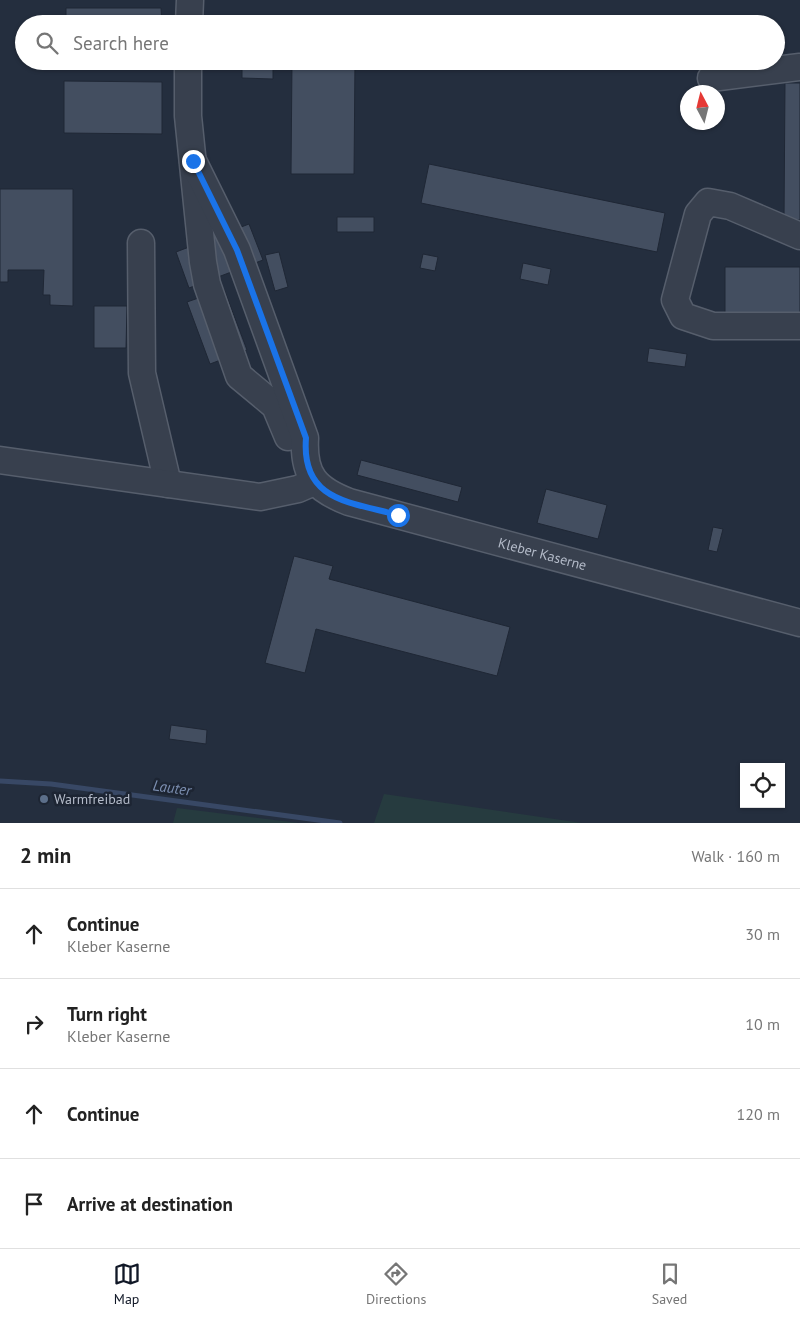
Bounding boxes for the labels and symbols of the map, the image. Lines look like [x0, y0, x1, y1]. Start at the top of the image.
north arrow [680, 85, 725, 130]
route end [182, 150, 205, 173]
route start [387, 504, 410, 527]
street label: Kleber Kaserne [496, 533, 589, 574]
water label: Lauter [152, 775, 193, 800]
place label: Warmfreibad [54, 790, 130, 808]
marker: Warmfreibad [38, 793, 50, 805]

